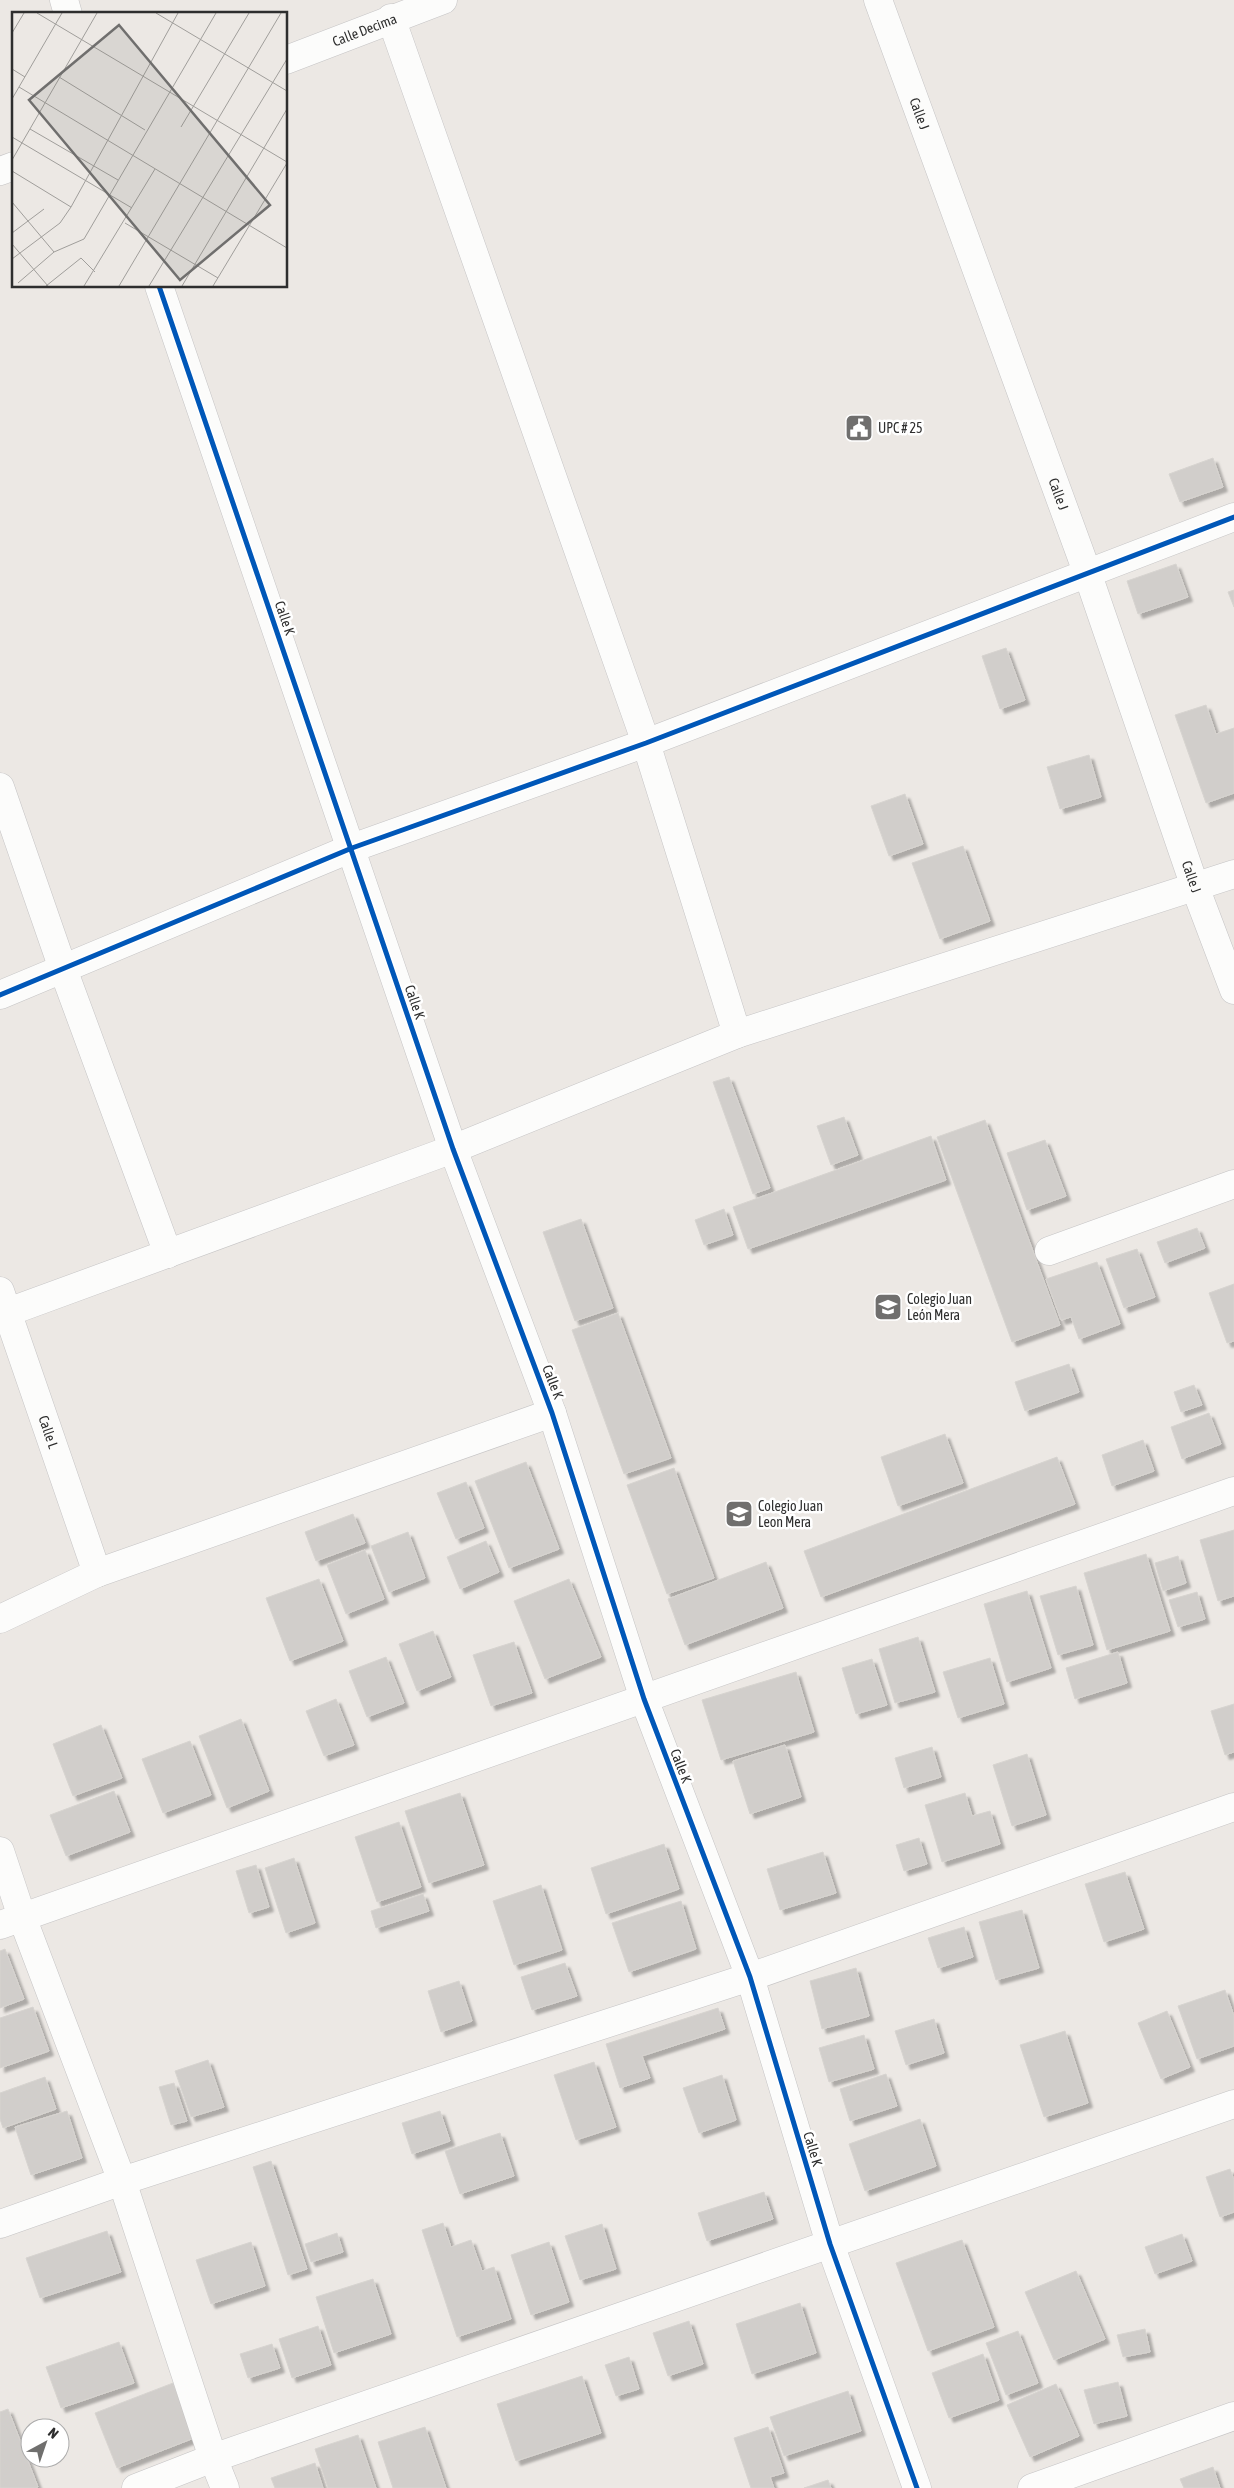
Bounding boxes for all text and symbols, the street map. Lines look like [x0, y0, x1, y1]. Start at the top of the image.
street label: Calle Decima [330, 10, 399, 50]
inset map [12, 12, 288, 288]
street label: Calle J [906, 95, 933, 132]
public building icon: UPC # 25 [844, 413, 874, 443]
place label: UPC # 25 [878, 420, 923, 436]
street label: Calle J [1045, 476, 1072, 512]
street label: Calle K [272, 599, 298, 637]
street label: Calle J [1179, 858, 1204, 895]
street label: Calle K [402, 983, 428, 1021]
place label: Colegio Juan León Mera [907, 1291, 972, 1323]
school or university icon: Colegio Juan León Mera [873, 1292, 903, 1322]
street label: Calle K [539, 1363, 567, 1401]
street label: Calle L [35, 1413, 62, 1451]
place label: Colegio Juan Leon Mera [758, 1498, 823, 1530]
school or university icon: Colegio Juan Leon Mera [724, 1499, 754, 1529]
street label: Calle K [667, 1747, 695, 1785]
street label: Calle K [800, 2130, 826, 2168]
north arrow [20, 2418, 70, 2468]
text: N [45, 2424, 62, 2442]

